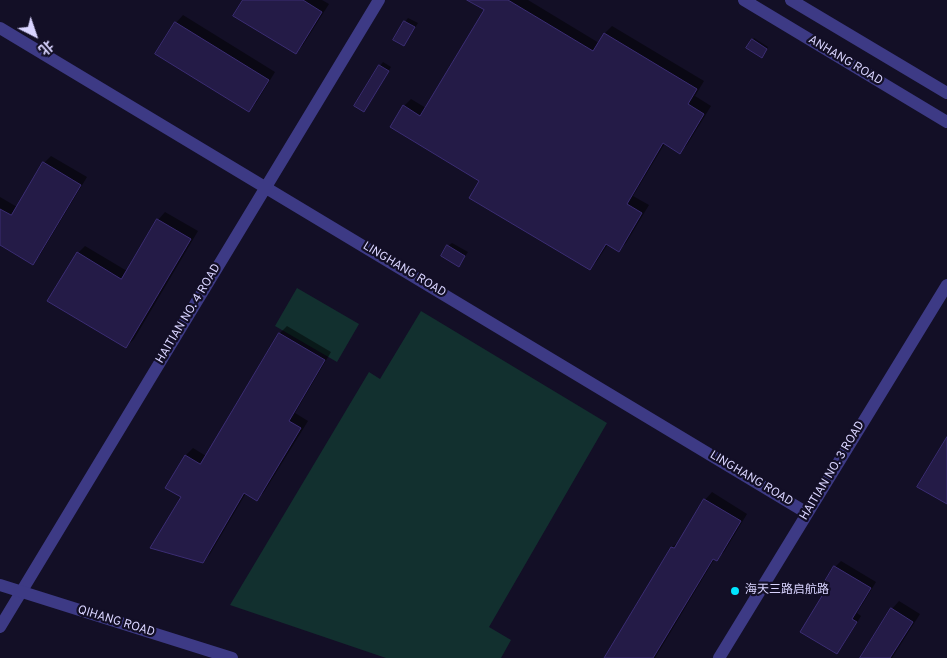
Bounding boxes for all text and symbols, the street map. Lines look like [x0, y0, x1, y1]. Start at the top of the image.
north arrow [10, 10, 60, 60]
street label: ANHANG ROAD [805, 33, 885, 89]
text: 北 [34, 36, 56, 58]
street label: LINGHANG ROAD [360, 239, 448, 301]
street label: HAITIAN NO. 4 ROAD [154, 262, 224, 366]
street label: HAITIAN NO. 3 ROAD [798, 419, 868, 523]
street label: LINGHANG ROAD [707, 448, 795, 510]
place label: 海天三路启航路 [745, 584, 829, 598]
marker: 海天三路启航路 [729, 585, 741, 597]
street label: QIHANG ROAD [76, 603, 156, 641]

